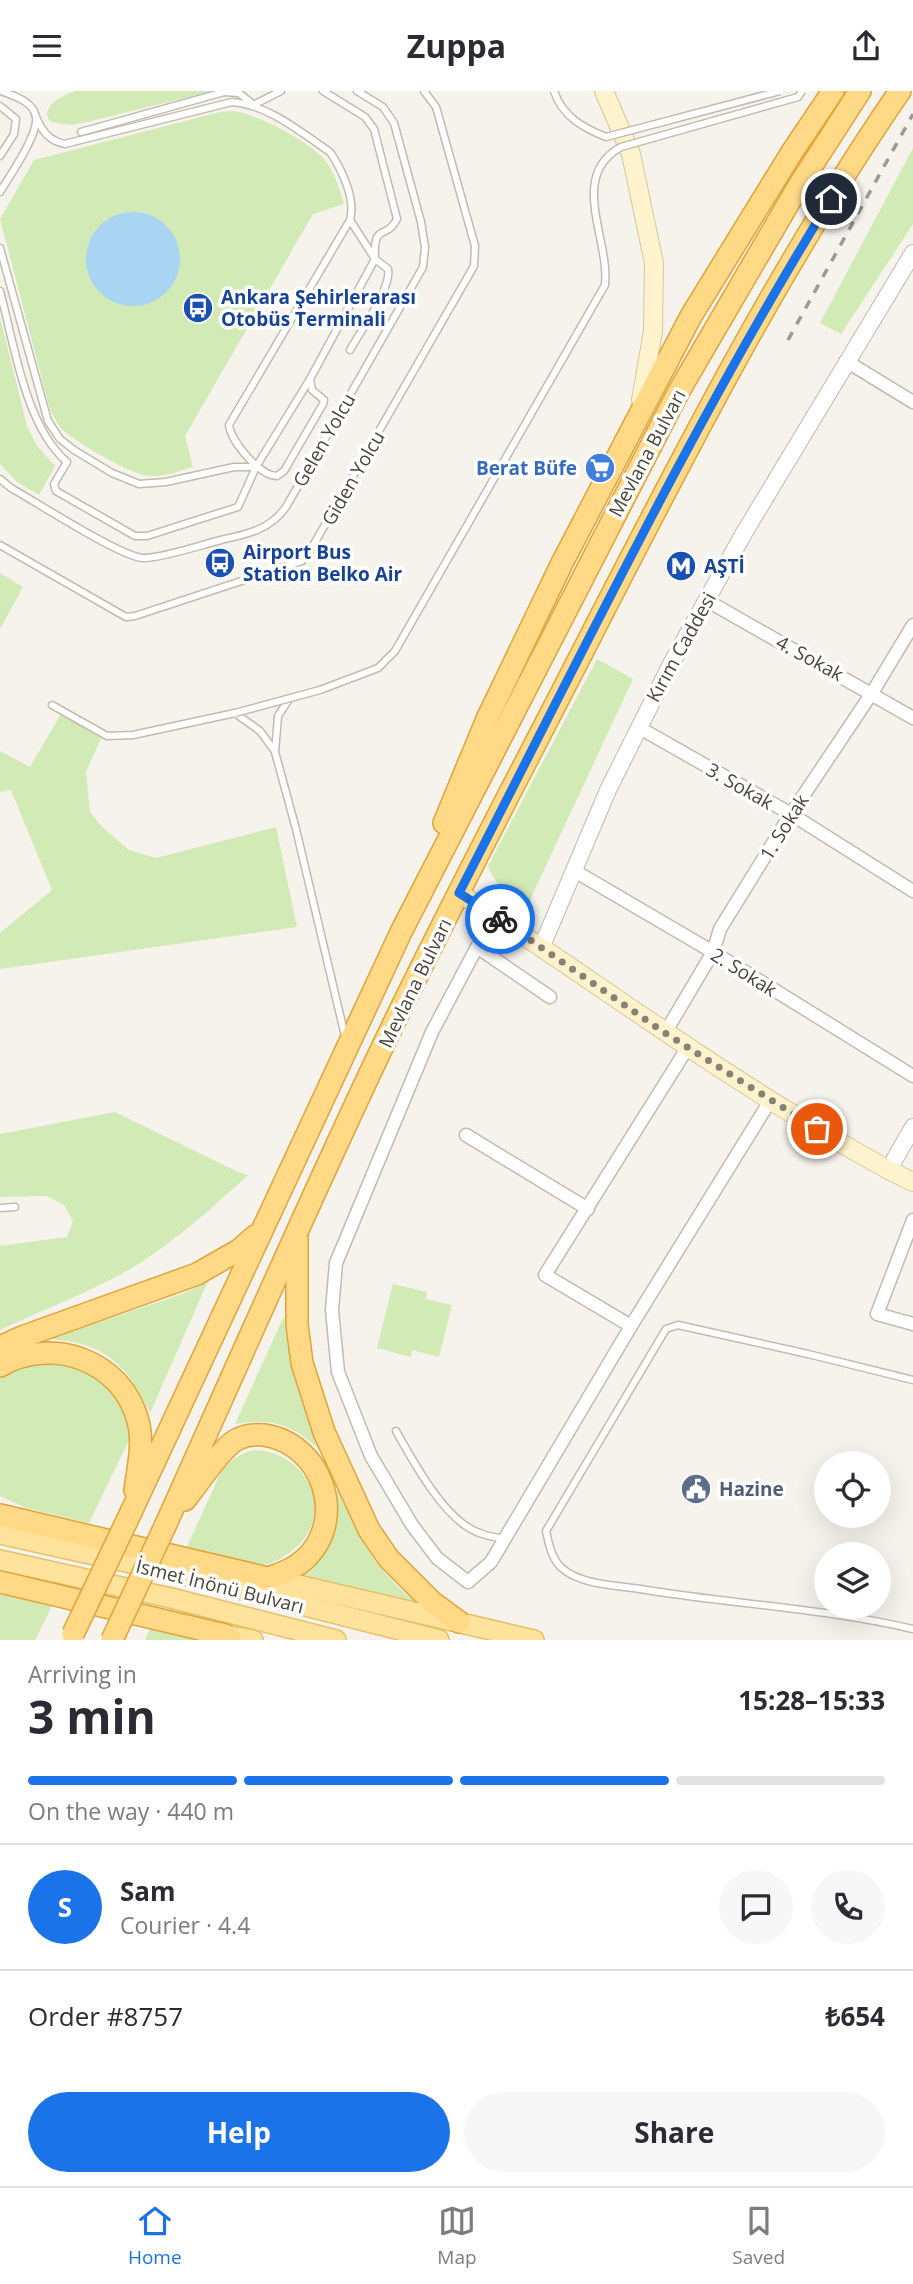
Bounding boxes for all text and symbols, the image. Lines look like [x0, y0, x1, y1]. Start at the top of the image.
text: Zuppa [407, 24, 506, 67]
icon: menu [28, 27, 66, 65]
icon: share [847, 27, 885, 65]
pin [801, 169, 861, 229]
icon: home [812, 180, 850, 218]
place label: Ankara Şehirlerarası Otobüs Terminali [221, 284, 416, 332]
bus stop icon: Ankara Şehirlerarası Otobüs Terminali [181, 291, 215, 325]
street label: Mevlana Bulvarı [602, 385, 692, 521]
street label: Gelen Yolcu [287, 388, 361, 492]
street label: Giden Yolcu [315, 426, 391, 530]
supermarket icon: Berat Büfe [583, 451, 617, 485]
place label: Berat Büfe [476, 455, 577, 481]
place label: Airport Bus Station Belko Air [243, 539, 403, 587]
bus stop icon: Airport Bus Station Belko Air [203, 546, 237, 580]
metro station icon: AŞTİ [664, 549, 698, 583]
place label: AŞTİ [704, 553, 745, 579]
street label: Kırım Caddesi [640, 587, 722, 707]
street label: 4. Sokak [772, 629, 848, 687]
street label: 3. Sokak [702, 756, 778, 816]
street label: 1. Sokak [754, 789, 814, 865]
courier [465, 884, 535, 954]
icon: bike [481, 900, 519, 938]
street label: Mevlana Bulvarı [372, 914, 458, 1052]
street label: 2. Sokak [706, 942, 782, 1002]
pin [787, 1099, 847, 1159]
icon: bag [798, 1110, 836, 1148]
map controls [814, 1451, 891, 1619]
button: locate [814, 1451, 891, 1528]
public building icon: Hazine [679, 1472, 713, 1506]
place label: Hazine [719, 1476, 784, 1502]
button: layers [814, 1542, 891, 1619]
street label: İsmet İnönü Bulvarı [133, 1553, 307, 1619]
text: Arriving in [28, 1658, 137, 1690]
text: 15:28–15:33 [738, 1682, 885, 1718]
text: 3 min [28, 1685, 156, 1747]
text: On the way · 440 m [28, 1795, 234, 1827]
button: chat [719, 1870, 793, 1944]
button: phone [811, 1870, 885, 1944]
text: Sam [120, 1873, 176, 1909]
text: S [58, 1889, 72, 1925]
text: Courier · 4.4 [120, 1909, 250, 1941]
text: Order #8757 [28, 1998, 183, 2034]
text: ₺654 [826, 1998, 885, 2034]
button: Help [28, 2092, 450, 2172]
button: Share [464, 2092, 885, 2172]
tab: Home [128, 2202, 182, 2270]
tab: Map [437, 2202, 477, 2270]
tab: Saved [732, 2202, 785, 2270]

